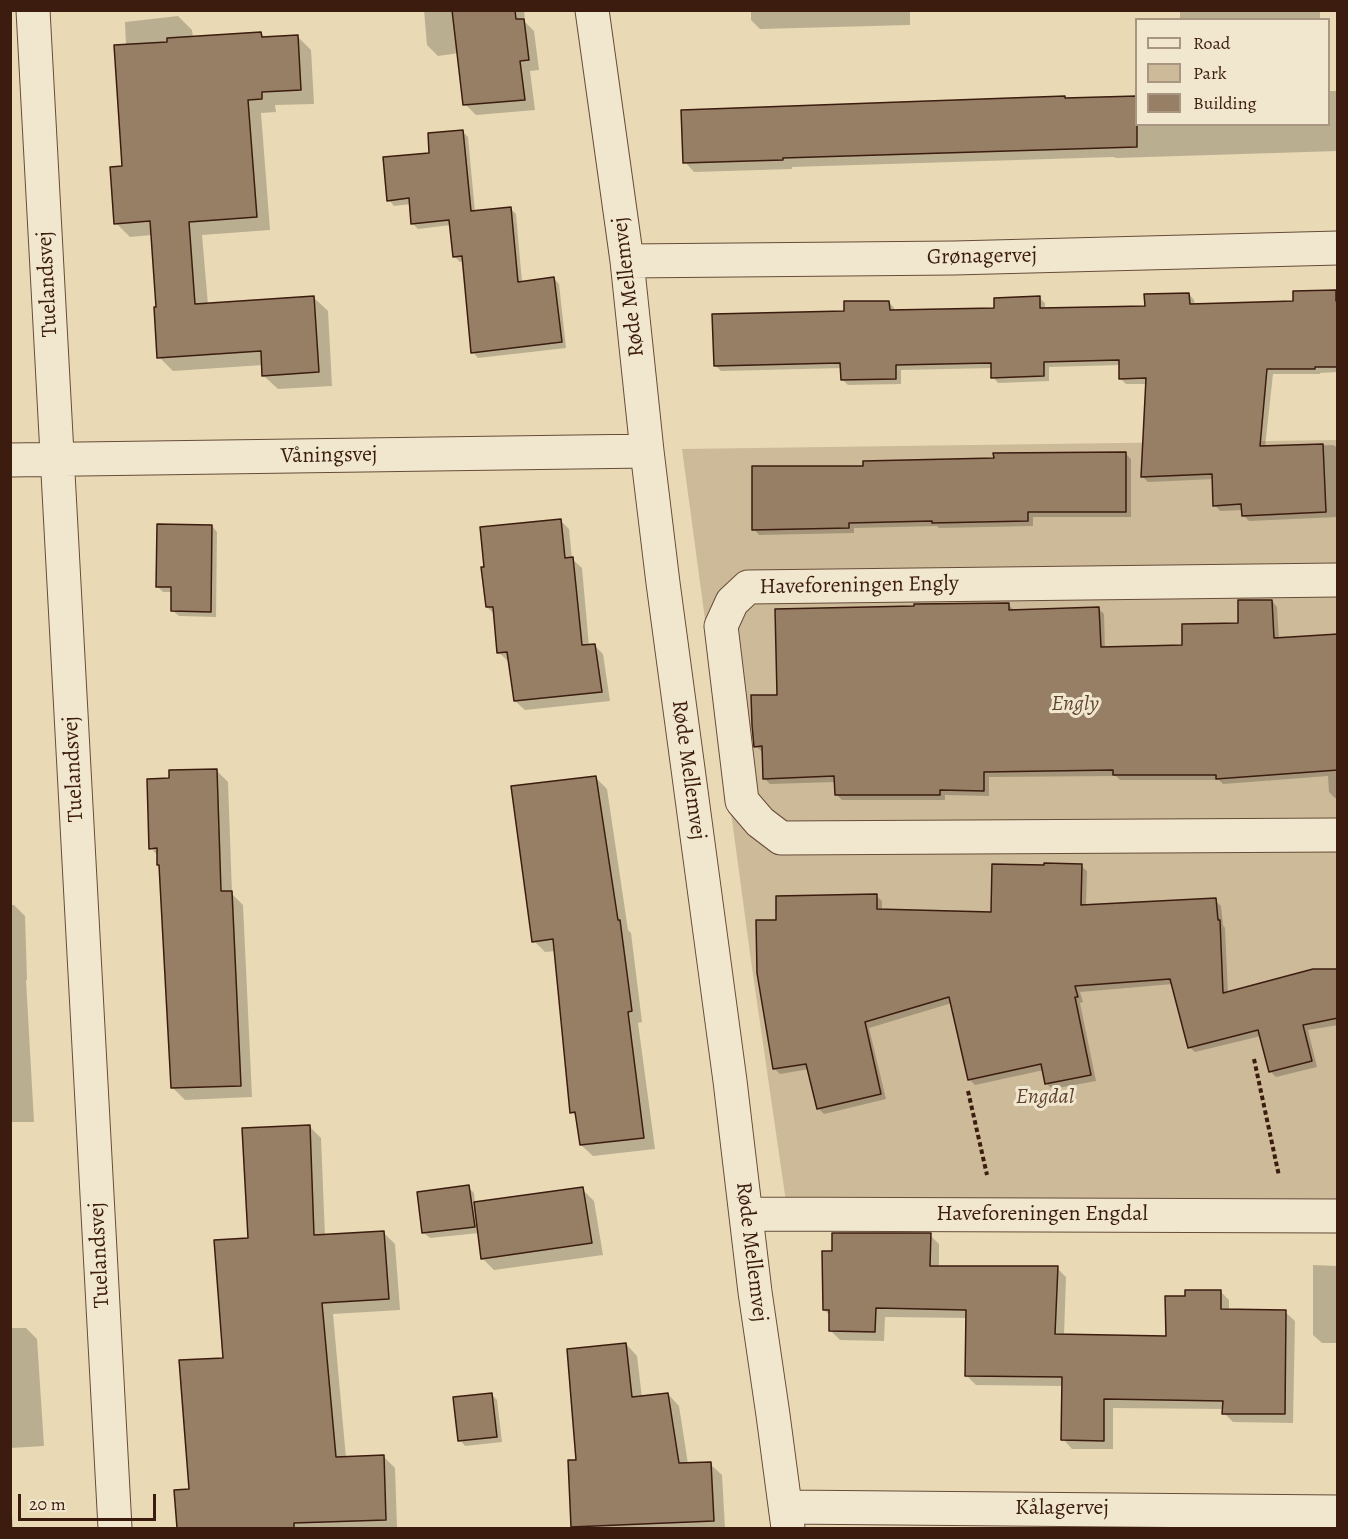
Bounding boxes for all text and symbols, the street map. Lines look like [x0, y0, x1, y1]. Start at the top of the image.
legend [1135, 18, 1330, 126]
text: Road [1193, 31, 1230, 55]
text: Park [1193, 61, 1227, 85]
text: Building [1193, 91, 1257, 115]
street label: Røde Mellemvej [607, 215, 651, 359]
street label: Tuelandsvej [32, 230, 64, 338]
street label: Grønagervej [927, 243, 1037, 271]
street label: Våningsvej [280, 442, 378, 470]
street label: Haveforeningen Engly [759, 571, 959, 601]
park label: Engly [1051, 692, 1099, 718]
street label: Røde Mellemvej [665, 698, 711, 842]
street label: Tuelandsvej [58, 715, 90, 823]
park label: Engdal [1016, 1085, 1074, 1111]
street label: Røde Mellemvej [729, 1180, 773, 1324]
street label: Tuelandsvej [84, 1201, 116, 1309]
street label: Haveforeningen Engdal [936, 1202, 1148, 1228]
scale bar [21, 1482, 159, 1520]
text: 20 m [29, 1492, 66, 1516]
street label: Kålagervej [1015, 1496, 1109, 1522]

